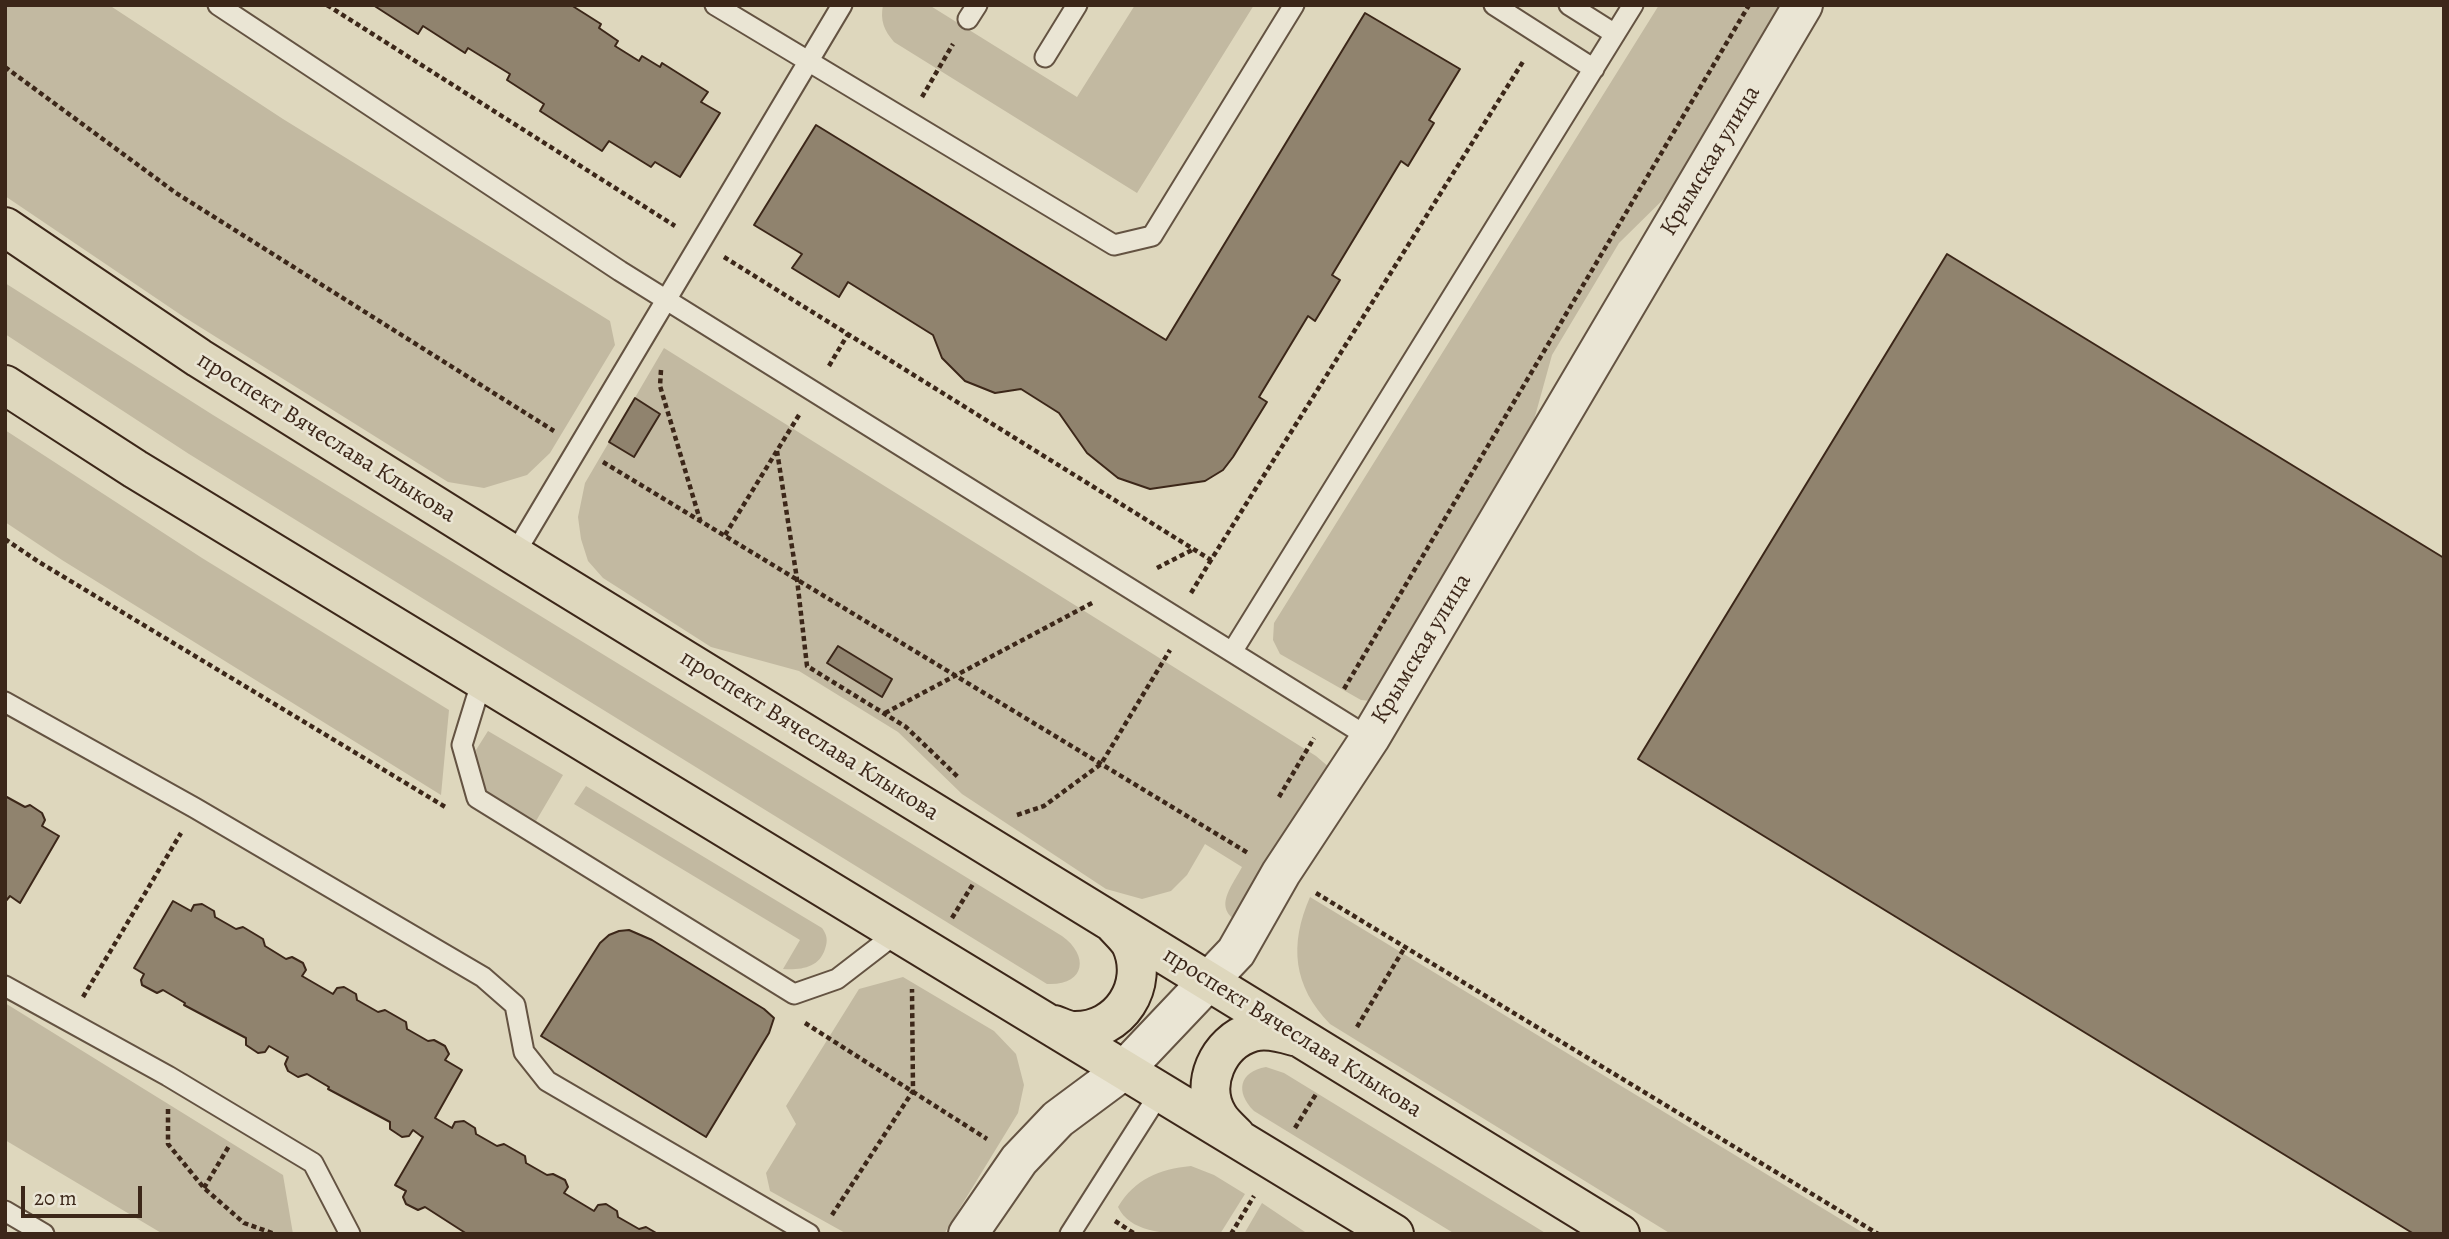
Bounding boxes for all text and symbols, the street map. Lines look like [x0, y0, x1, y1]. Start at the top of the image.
street label: Крымская улица [1655, 80, 1767, 242]
street label: проспект Вячеслава Клыкова [191, 346, 461, 530]
street label: Крымская улица [1366, 568, 1478, 730]
street label: проспект Вячеслава Клыкова [674, 644, 944, 828]
street label: проспект Вячеслава Клыкова [1157, 941, 1427, 1125]
scale bar [24, 1172, 145, 1216]
text: 20 m [34, 1184, 77, 1212]

